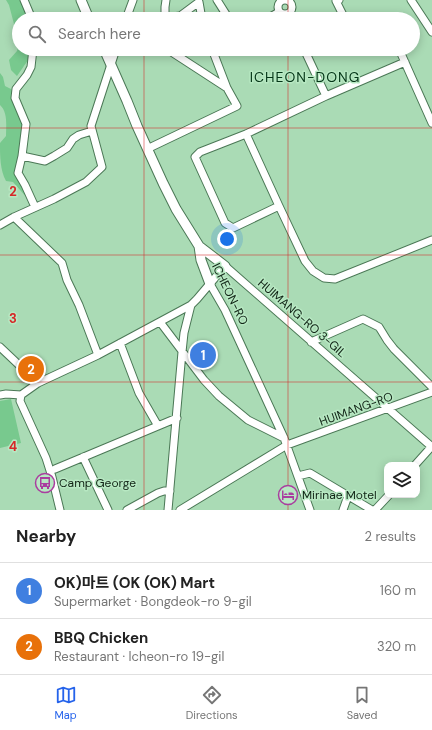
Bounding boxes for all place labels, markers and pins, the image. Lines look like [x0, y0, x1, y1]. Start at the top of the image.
pin: 1 [190, 340, 216, 370]
pin: 2 [18, 354, 44, 384]
bus stop icon: Camp George [34, 472, 56, 494]
place label: Camp George [59, 475, 136, 491]
hotel icon: Mirinae Motel [277, 484, 299, 506]
place label: Mirinae Motel [302, 487, 377, 503]

